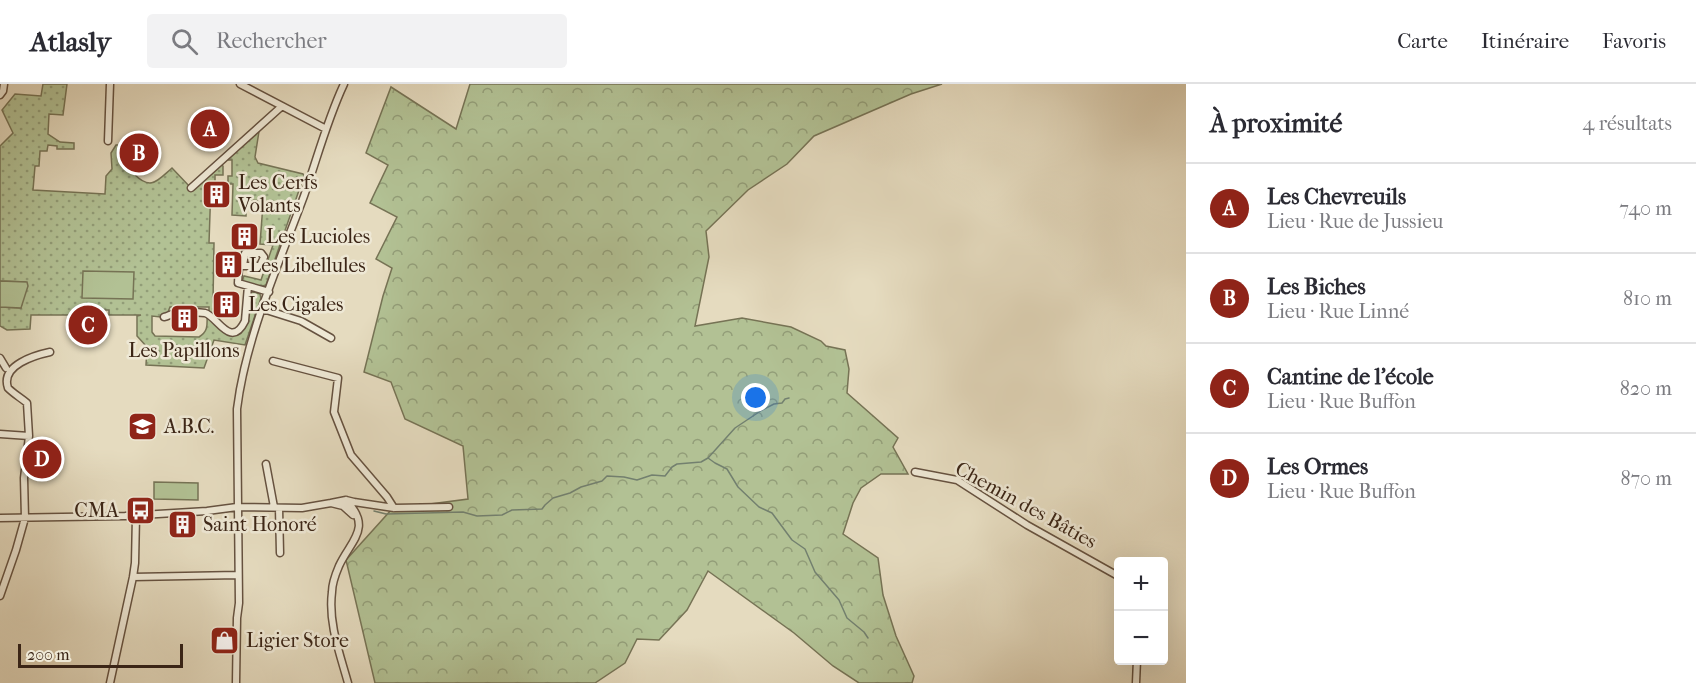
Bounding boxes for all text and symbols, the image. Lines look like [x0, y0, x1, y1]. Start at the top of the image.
search box [147, 14, 567, 68]
text: Atlasly [30, 25, 111, 58]
icon: search [168, 25, 201, 58]
text: Rechercher [216, 28, 327, 54]
text: Carte [1397, 29, 1448, 53]
text: Itinéraire [1481, 29, 1569, 53]
text: Favoris [1602, 29, 1666, 53]
pin: A [190, 106, 230, 152]
text: À proximité [1210, 108, 1342, 139]
text: 4 résultats [1583, 112, 1672, 135]
pin: B [120, 130, 158, 176]
place label: Les Cerfs Volants [237, 171, 318, 217]
building icon: Les Cerfs Volants [201, 178, 233, 210]
text: Les Chevreuils [1267, 184, 1406, 210]
text: A [1223, 197, 1236, 220]
text: 740 m [1619, 197, 1672, 220]
text: Lieu · Rue de Jussieu [1267, 210, 1443, 233]
building icon: Les Lucioles [229, 220, 261, 252]
place label: Les Lucioles [266, 225, 370, 248]
building icon: Les Libellules [212, 249, 244, 281]
place label: Les Libellules [249, 254, 366, 277]
text: Les Biches [1267, 274, 1366, 300]
text: B [1223, 287, 1236, 310]
text: 810 m [1623, 287, 1672, 310]
building icon: Les Cigales [211, 288, 243, 320]
place label: Les Cigales [248, 293, 343, 316]
text: Lieu · Rue Linné [1267, 300, 1409, 323]
pin: C [68, 302, 107, 348]
building icon: Les Papillons [168, 303, 200, 335]
place label: Les Papillons [128, 339, 240, 362]
text: Cantine de l'école [1267, 364, 1434, 390]
text: C [1223, 377, 1236, 400]
text: 820 m [1620, 377, 1672, 400]
your location [741, 383, 770, 412]
text: Lieu · Rue Buffon [1267, 390, 1416, 413]
school or university icon: A.B.C. [127, 410, 159, 442]
place label: A.B.C. [163, 415, 215, 438]
pin: D [22, 436, 62, 482]
text: Les Ormes [1267, 454, 1368, 480]
street label: Chemin des Bâties [951, 457, 1101, 553]
text: D [1222, 467, 1237, 490]
text: 870 m [1620, 467, 1672, 490]
text: Lieu · Rue Buffon [1267, 480, 1416, 503]
bus stop icon: CMA [124, 494, 156, 526]
place label: CMA [74, 499, 120, 522]
building icon: Saint Honoré [166, 508, 198, 540]
place label: Saint Honoré [203, 513, 317, 536]
map controls [1114, 557, 1168, 665]
button: + [1114, 557, 1168, 611]
button: − [1114, 611, 1168, 665]
shop icon: Ligier Store [209, 624, 241, 656]
place label: Ligier Store [246, 629, 349, 652]
scale bar [18, 641, 183, 668]
text: 200 m [27, 645, 70, 664]

